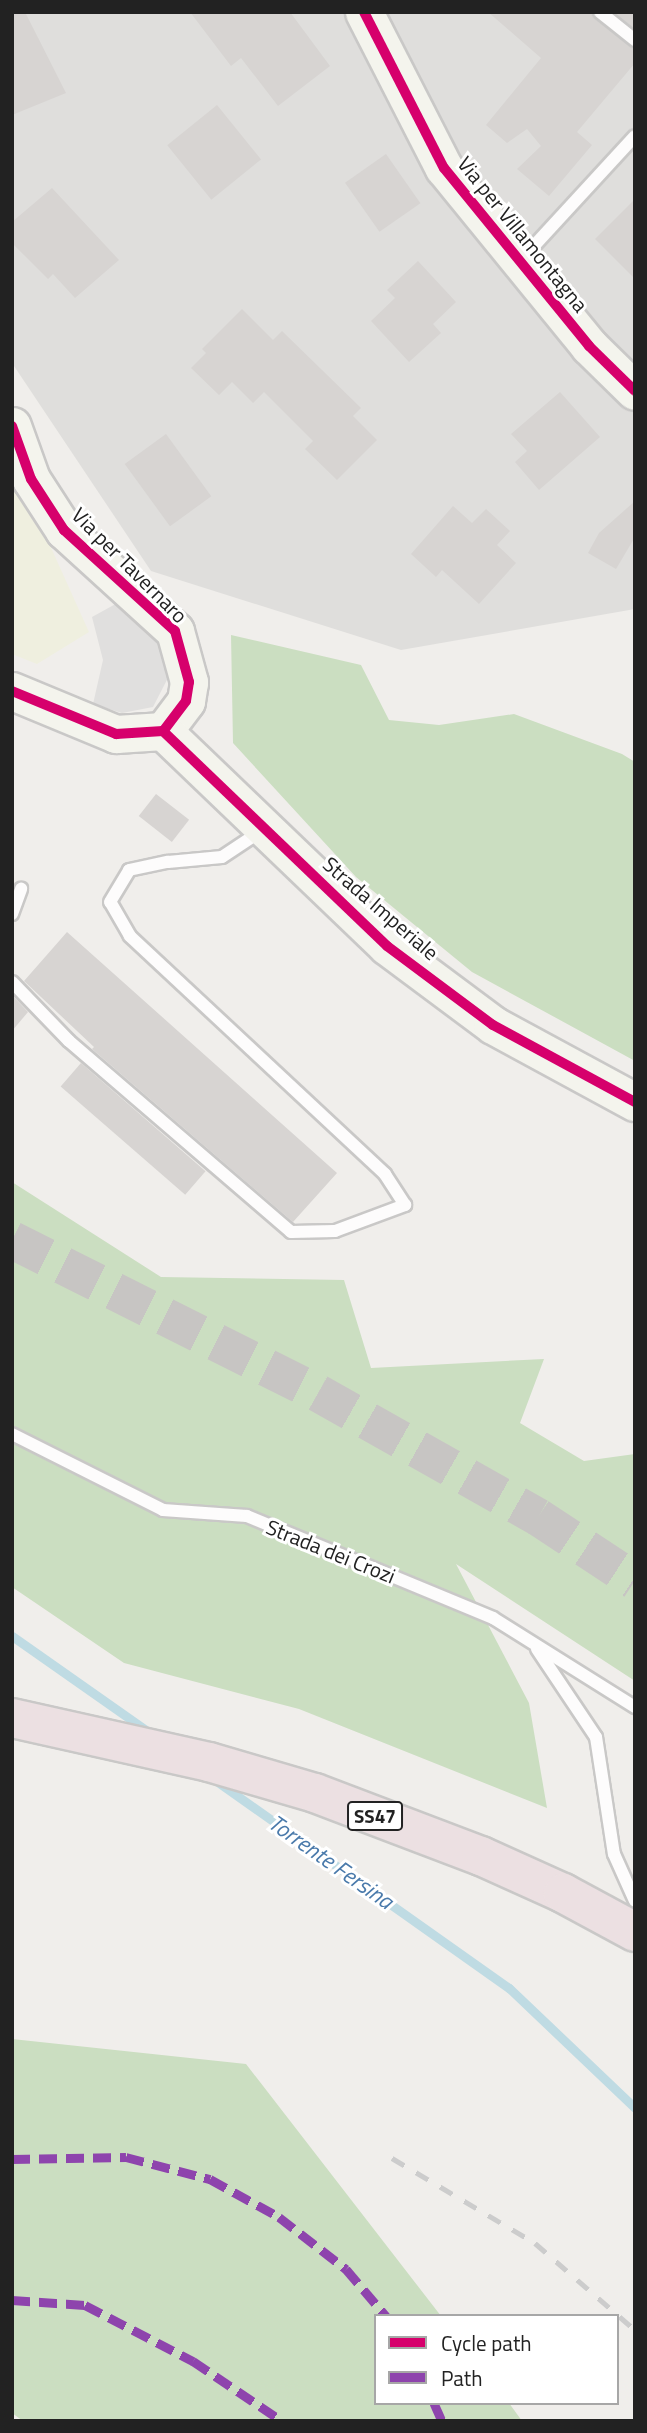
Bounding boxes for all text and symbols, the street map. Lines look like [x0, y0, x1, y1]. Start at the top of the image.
street label: Via per Villamontagna [453, 151, 593, 317]
street label: Via per Tavernaro [67, 502, 193, 628]
street label: Strada Imperiale [318, 851, 444, 965]
street label: Strada dei Crozi [263, 1514, 399, 1588]
road number: SS47 [347, 1800, 403, 1832]
water label: Torrente Fersina [263, 1809, 399, 1915]
legend [374, 2314, 619, 2405]
text: Cycle path [441, 2327, 532, 2359]
text: Path [441, 2362, 483, 2394]

